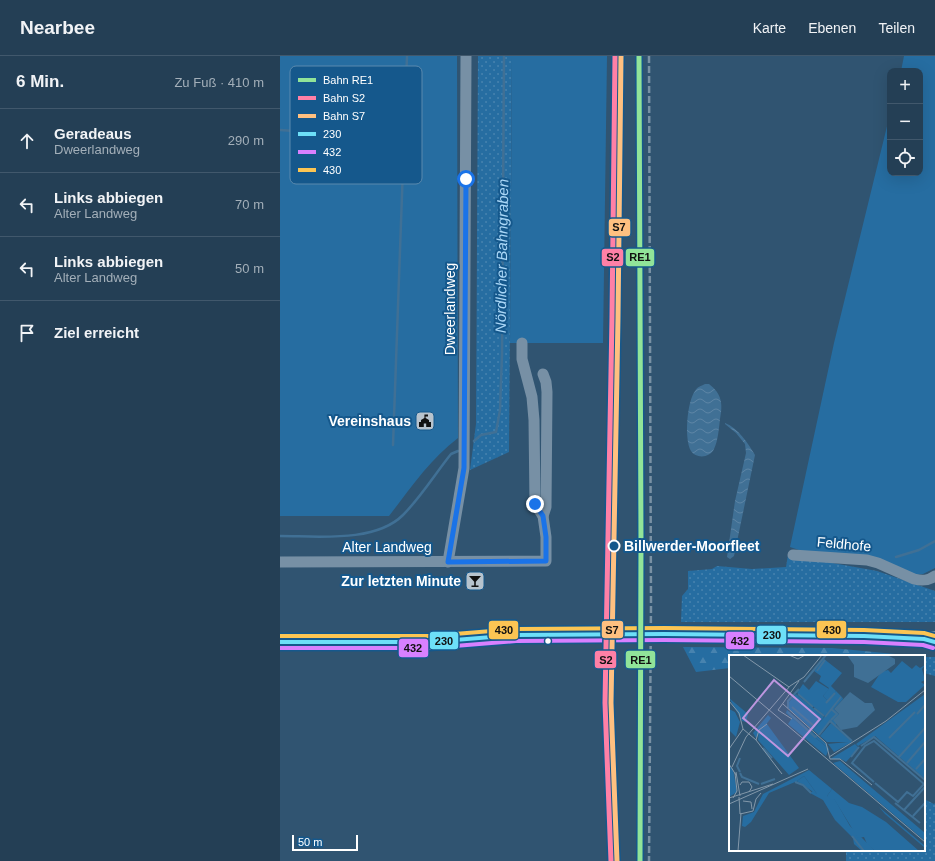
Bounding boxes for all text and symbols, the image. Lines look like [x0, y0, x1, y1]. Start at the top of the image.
text: Nearbee [20, 17, 95, 38]
text: Karte [753, 20, 786, 36]
text: Ebenen [808, 20, 856, 36]
text: Teilen [878, 20, 915, 36]
legend [290, 66, 422, 184]
map controls [887, 68, 923, 176]
button: + [887, 68, 923, 104]
text: 6 Min. [16, 72, 64, 91]
text: Bahn RE1 [323, 74, 373, 86]
text: Zu Fuß · 410 m [174, 75, 264, 90]
text: Bahn S2 [323, 92, 365, 104]
button: − [887, 104, 923, 140]
text: Bahn S7 [323, 110, 365, 122]
text: Geradeaus [54, 125, 132, 142]
text: 230 [323, 128, 341, 140]
icon: ahead [16, 130, 38, 152]
text: 290 m [228, 133, 264, 148]
button: locate [887, 140, 923, 176]
text: Dweerlandweg [54, 142, 140, 157]
text: 432 [323, 146, 341, 158]
text: 430 [323, 164, 341, 176]
route start [457, 170, 475, 188]
water label: Nördlicher Bahngraben [492, 179, 511, 333]
text: Links abbiegen [54, 189, 163, 206]
icon: left [16, 194, 38, 216]
text: 70 m [235, 197, 264, 212]
text: Alter Landweg [54, 206, 137, 221]
line badge: S7 [608, 218, 631, 237]
text: S7 [612, 221, 626, 233]
line badge: S2 [601, 248, 624, 267]
line badge: RE1 [625, 248, 655, 267]
text: S2 [606, 251, 620, 263]
text: RE1 [629, 251, 651, 263]
text: Links abbiegen [54, 253, 163, 270]
icon: left [16, 258, 38, 280]
text: 50 m [235, 261, 264, 276]
street label: Dweerlandweg [442, 263, 458, 355]
text: Alter Landweg [54, 270, 137, 285]
icon: arrive [16, 322, 38, 344]
text: Ziel erreicht [54, 324, 139, 341]
public building icon: Vereinshaus [414, 410, 436, 432]
place label: Vereinshaus [329, 413, 411, 429]
route end [526, 495, 544, 513]
street label: Feldhofe [816, 534, 872, 554]
place label: Billwerder-Moorfleet [624, 538, 760, 554]
street label: Alter Landweg [342, 539, 432, 555]
marker: Billwerder-Moorfleet [607, 539, 621, 553]
bar icon: Zur letzten Minute [464, 570, 486, 592]
place label: Zur letzten Minute [341, 573, 461, 589]
line badge: 430 [488, 620, 519, 640]
line badge: S7 [601, 620, 624, 639]
line badge: 430 [816, 620, 847, 639]
text: 430 [495, 624, 513, 636]
text: S7 [605, 624, 619, 636]
text: 430 [823, 624, 841, 636]
line badge: 230 [756, 625, 787, 645]
text: 230 [763, 629, 781, 641]
line badge: 230 [429, 631, 459, 650]
line badge: 432 [725, 631, 755, 650]
text: 230 [435, 635, 453, 647]
text: 432 [731, 635, 749, 647]
unlabelled marker [543, 636, 553, 646]
line badge: 432 [398, 638, 429, 658]
text: 432 [404, 642, 422, 654]
line badge: S2 [594, 650, 617, 669]
line badge: RE1 [625, 650, 656, 669]
text: S2 [599, 654, 613, 666]
text: RE1 [630, 654, 652, 666]
inset map [729, 655, 925, 851]
scale bar [292, 833, 358, 852]
text: 50 m [298, 836, 322, 848]

